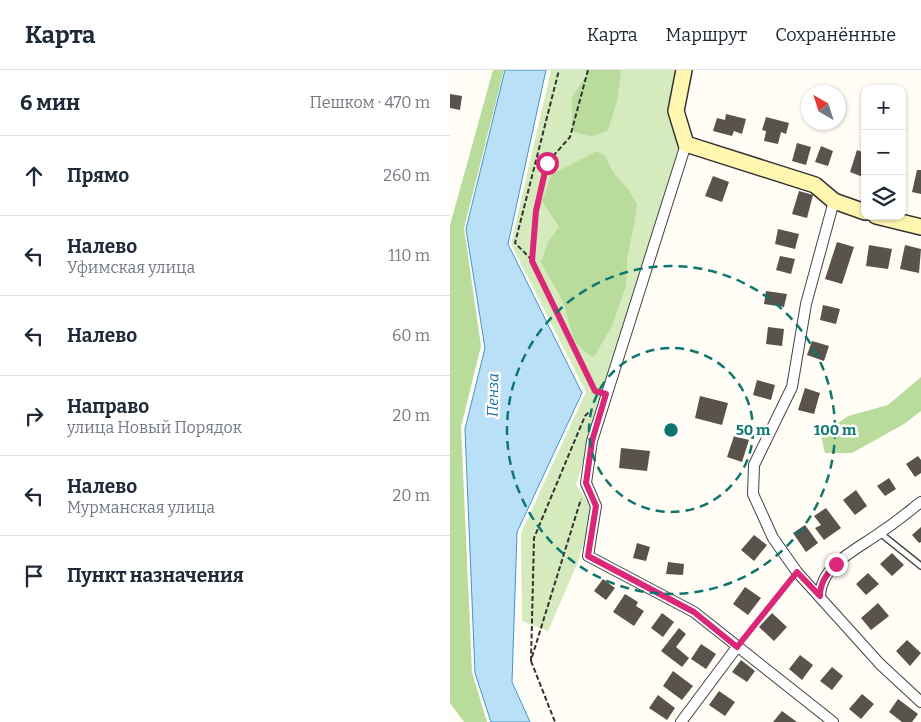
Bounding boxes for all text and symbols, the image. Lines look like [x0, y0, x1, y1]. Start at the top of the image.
text: Карта [25, 21, 95, 49]
text: Карта [587, 24, 638, 46]
text: Маршрут [666, 24, 747, 46]
text: Сохранённые [775, 24, 896, 46]
north arrow [801, 85, 846, 130]
map controls [861, 85, 906, 220]
button: + [861, 85, 906, 130]
text: 6 мин [20, 90, 80, 116]
text: Пешком · 470 m [309, 93, 430, 112]
button: − [861, 130, 906, 175]
route start [536, 152, 559, 175]
icon: ahead [20, 162, 48, 190]
text: Прямо [67, 164, 129, 187]
text: 260 m [383, 166, 430, 185]
button: layers [861, 175, 906, 220]
text: Налево [67, 235, 137, 258]
icon: left [20, 242, 48, 270]
text: 110 m [388, 246, 430, 265]
text: Уфимская улица [67, 258, 195, 277]
icon: left [20, 322, 48, 350]
text: Налево [67, 324, 137, 347]
text: 60 m [392, 326, 430, 345]
water label: Пенза [484, 373, 502, 417]
text: Направо [67, 395, 149, 418]
icon: right [20, 402, 48, 430]
text: 20 m [393, 406, 430, 425]
text: улица Новый Порядок [67, 418, 242, 437]
centre of rings [662, 421, 680, 439]
text: 50 m [736, 421, 771, 439]
text: 100 m [814, 421, 857, 439]
text: Налево [67, 475, 137, 498]
icon: left [20, 482, 48, 510]
text: 20 m [393, 486, 430, 505]
text: Мурманская улица [67, 498, 215, 517]
route end [825, 553, 848, 576]
icon: arrive [20, 562, 48, 590]
text: Пункт назначения [67, 564, 244, 587]

